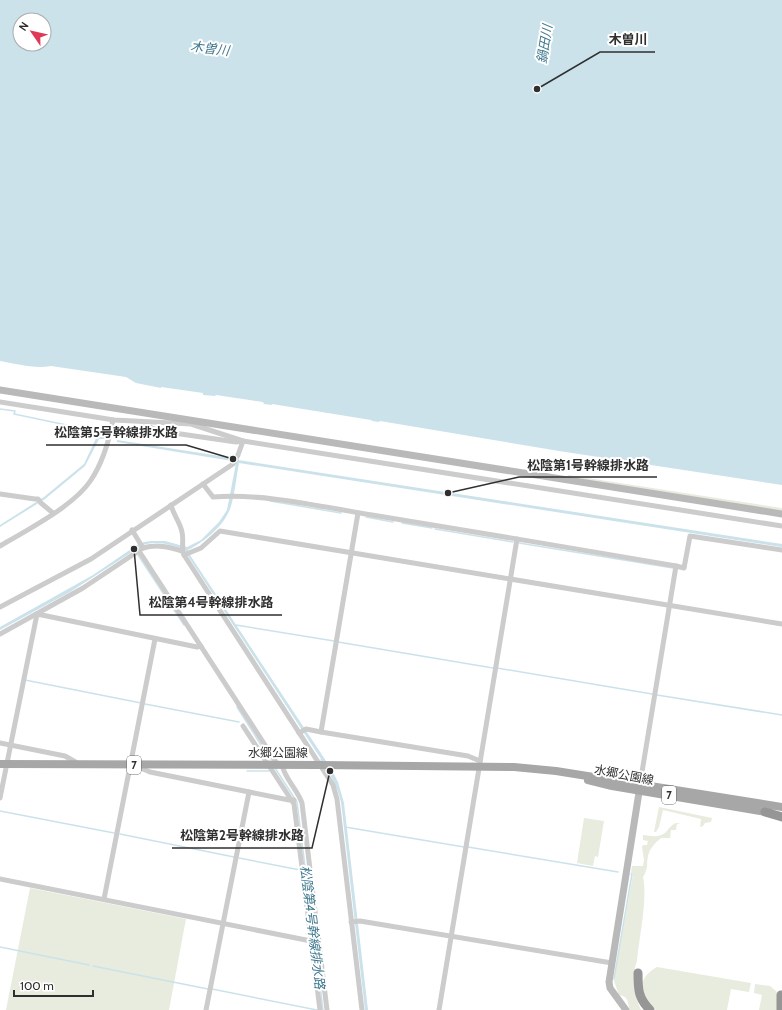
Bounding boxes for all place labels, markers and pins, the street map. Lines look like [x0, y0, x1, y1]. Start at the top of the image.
callout: 木曽川 [600, 27, 655, 52]
callout: 松陰第5号幹線排水路 [46, 420, 186, 445]
callout: 松陰第1号幹線排水路 [519, 452, 657, 477]
callout: 松陰第4号幹線排水路 [140, 590, 282, 615]
callout: 松陰第2号幹線排水路 [172, 823, 312, 848]

